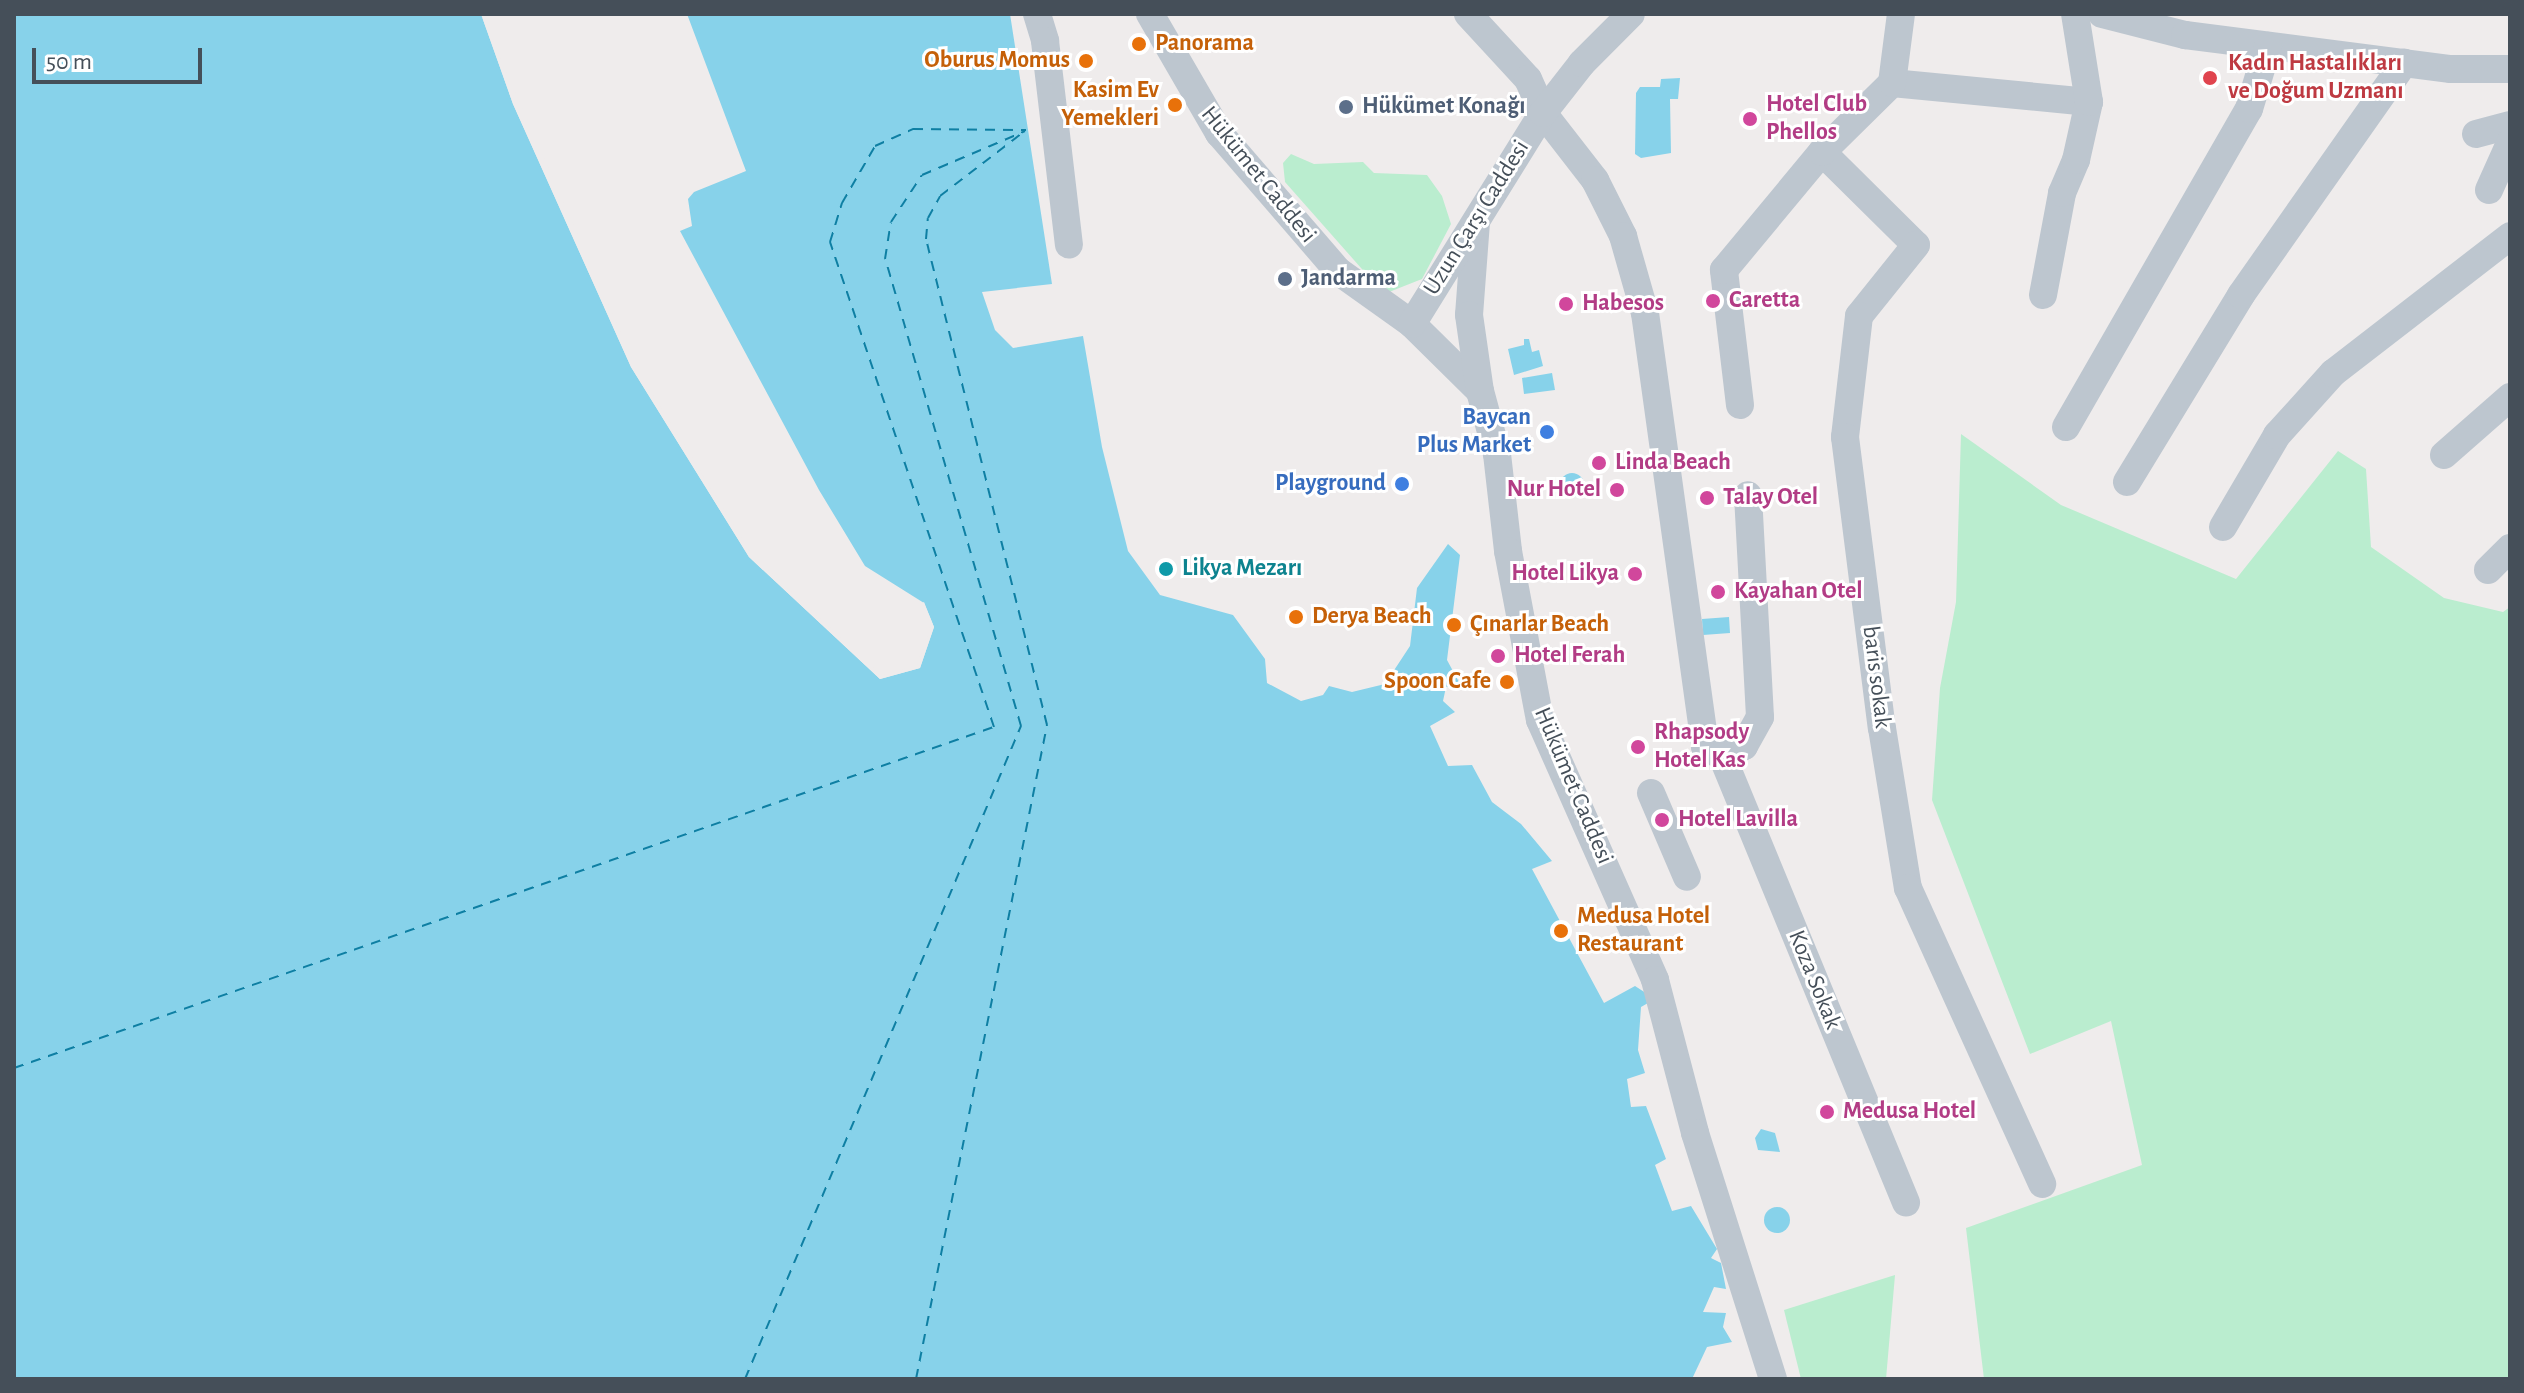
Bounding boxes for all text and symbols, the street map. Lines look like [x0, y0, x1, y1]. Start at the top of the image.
place label: Panorama [1155, 30, 1254, 58]
scale bar [36, 32, 206, 82]
marker: Panorama [1130, 35, 1148, 53]
place label: Oburus Momus [924, 47, 1070, 75]
text: 50 m [46, 50, 92, 74]
place label: Kadın Hastalıkları ve Doğum Uzmanı [2228, 50, 2403, 106]
marker: Oburus Momus [1077, 52, 1095, 70]
marker: Kadın Hastalıkları ve Doğum Uzmanı [2199, 67, 2221, 89]
place label: Kasim Ev Yemekleri [1061, 77, 1159, 133]
place label: Hotel Club Phellos [1766, 91, 1867, 147]
place label: Hükümet Konağı [1362, 93, 1525, 121]
marker: Kasim Ev Yemekleri [1166, 96, 1184, 114]
marker: Hükümet Konağı [1337, 98, 1355, 116]
street label: Hükümet Caddesi [1194, 101, 1322, 249]
marker: Hotel Club Phellos [1741, 110, 1759, 128]
street label: Uzun Çarşı Caddesi [1418, 135, 1536, 301]
place label: Jandarma [1301, 265, 1396, 293]
marker: Jandarma [1276, 270, 1294, 288]
place label: Caretta [1729, 287, 1800, 315]
place label: Habesos [1582, 290, 1664, 318]
marker: Caretta [1704, 292, 1722, 310]
marker: Habesos [1557, 295, 1575, 313]
place label: Baycan Plus Market [1417, 404, 1531, 460]
marker: Baycan Plus Market [1538, 423, 1556, 441]
place label: Linda Beach [1615, 449, 1731, 477]
marker: Linda Beach [1590, 454, 1608, 472]
place label: Playground [1275, 470, 1386, 498]
marker: Playground [1393, 475, 1411, 493]
place label: Nur Hotel [1507, 476, 1601, 504]
marker: Nur Hotel [1608, 481, 1626, 499]
place label: Talay Otel [1723, 484, 1818, 512]
marker: Talay Otel [1698, 489, 1716, 507]
place label: Likya Mezarı [1182, 555, 1302, 583]
marker: Likya Mezarı [1157, 560, 1175, 578]
place label: Hotel Likya [1511, 560, 1619, 588]
marker: Hotel Likya [1626, 565, 1644, 583]
place label: Kayahan Otel [1734, 578, 1863, 606]
marker: Kayahan Otel [1709, 583, 1727, 601]
place label: Derya Beach [1312, 603, 1432, 631]
marker: Derya Beach [1287, 608, 1305, 626]
place label: Çınarlar Beach [1470, 611, 1609, 639]
marker: Çınarlar Beach [1445, 616, 1463, 634]
street label: baris sokak [1855, 624, 1897, 730]
place label: Hotel Ferah [1514, 642, 1625, 670]
marker: Hotel Ferah [1489, 647, 1507, 665]
place label: Spoon Cafe [1384, 668, 1491, 696]
marker: Spoon Cafe [1498, 673, 1516, 691]
street label: Hükümet Caddesi [1527, 703, 1619, 869]
place label: Rhapsody Hotel Kas [1654, 719, 1749, 775]
marker: Rhapsody Hotel Kas [1629, 738, 1647, 756]
place label: Hotel Lavilla [1678, 806, 1798, 834]
marker: Hotel Lavilla [1653, 811, 1671, 829]
place label: Medusa Hotel Restaurant [1577, 903, 1710, 959]
marker: Medusa Hotel Restaurant [1552, 922, 1570, 940]
street label: Koza Sokak [1781, 926, 1847, 1034]
place label: Medusa Hotel [1843, 1098, 1976, 1126]
marker: Medusa Hotel [1818, 1103, 1836, 1121]

